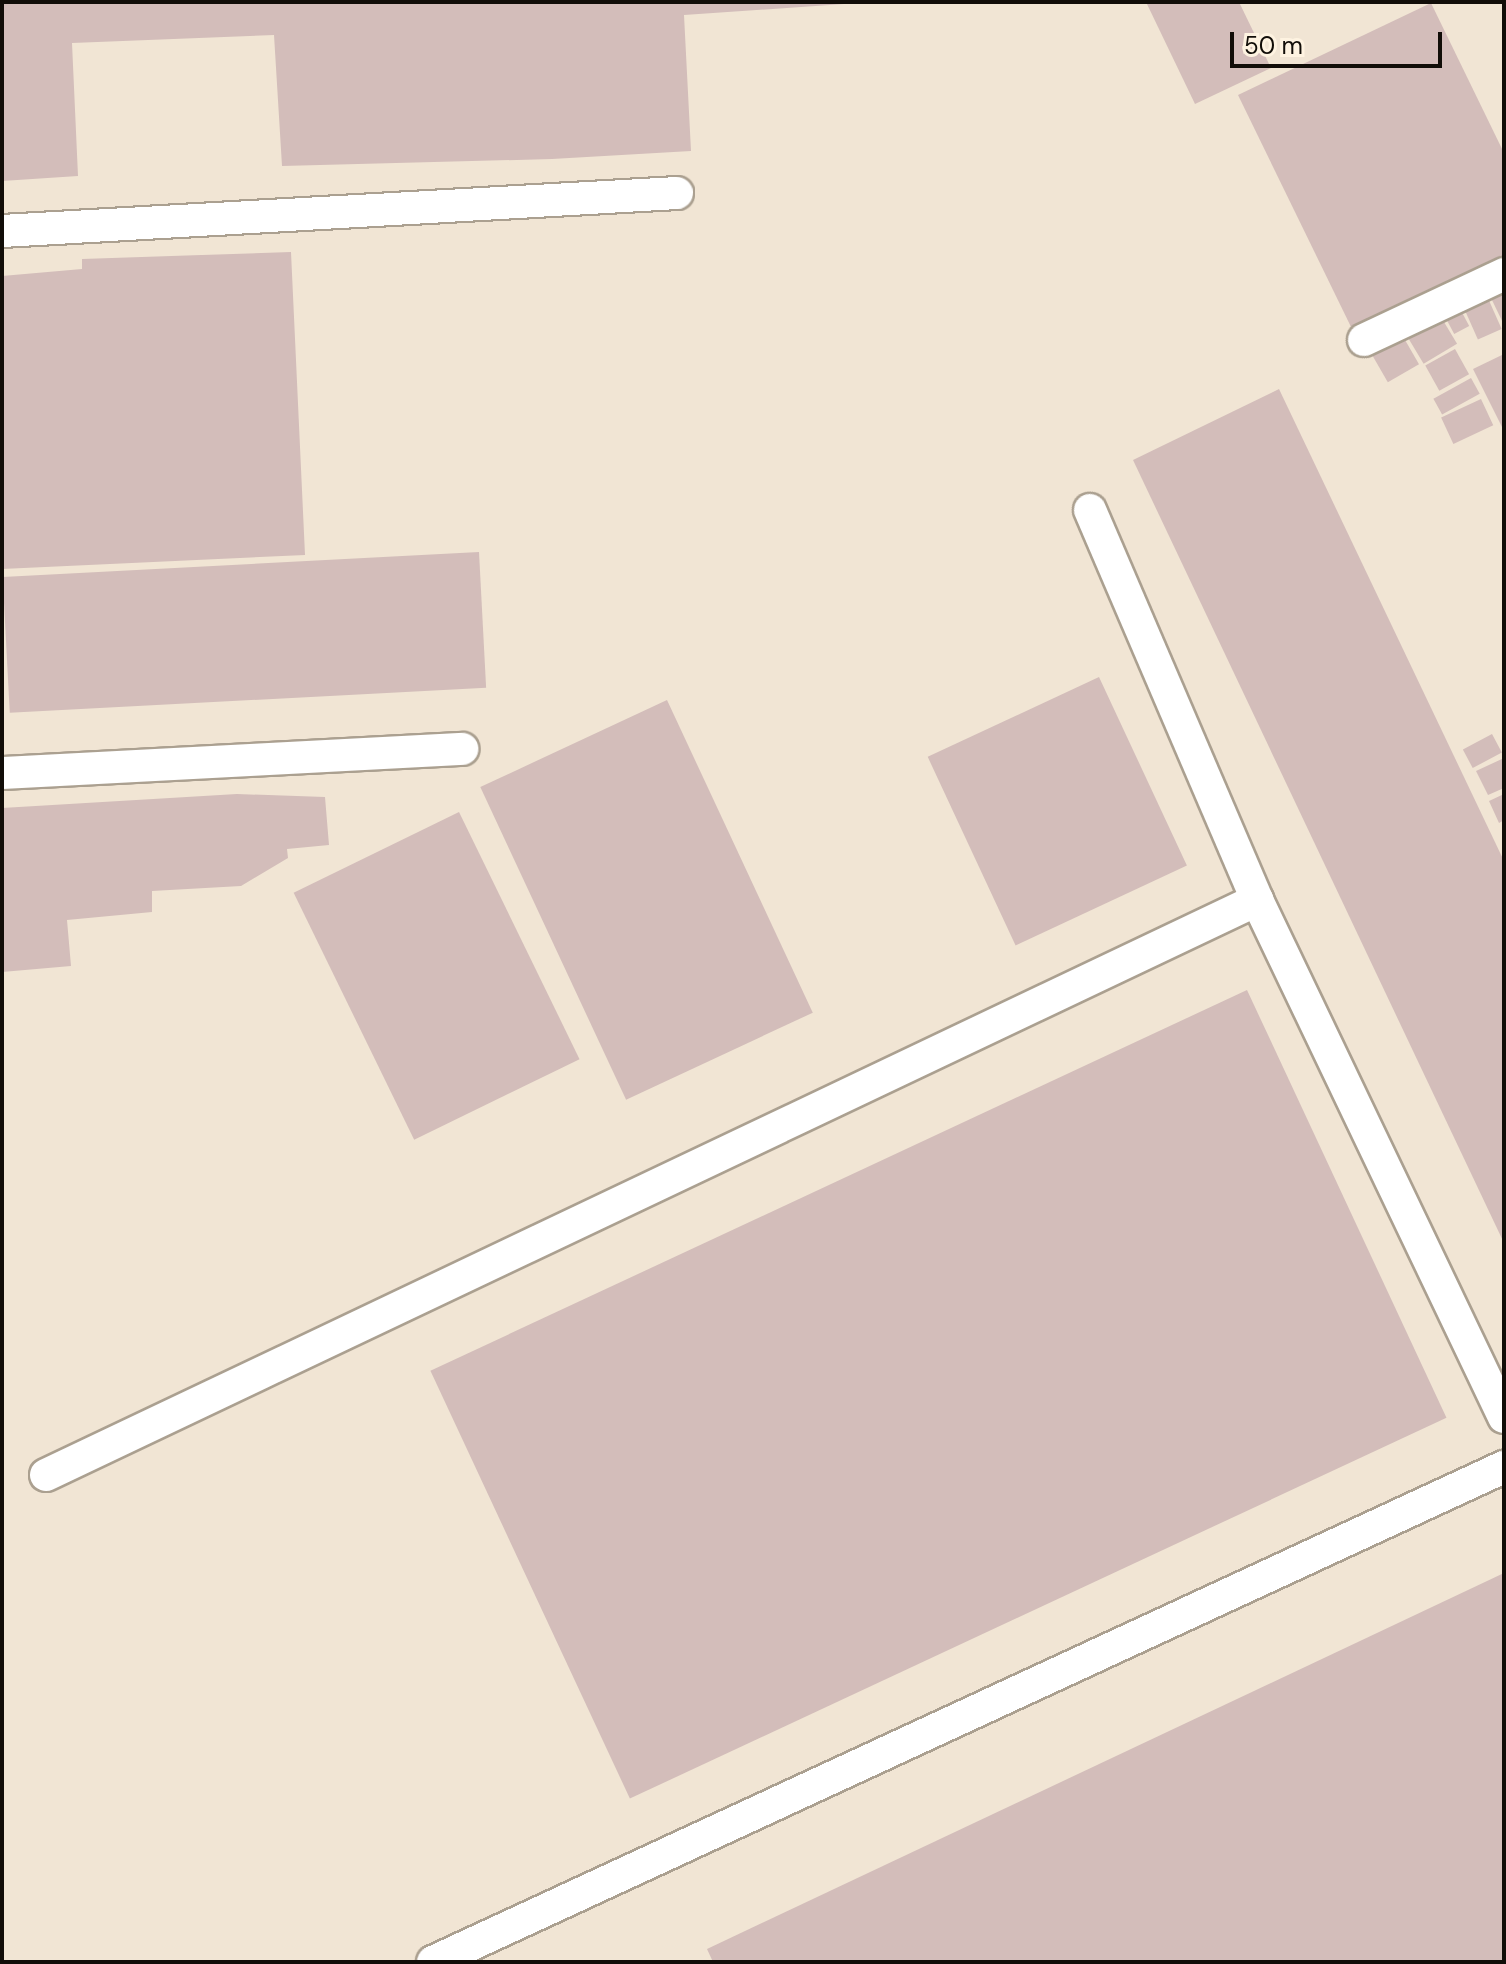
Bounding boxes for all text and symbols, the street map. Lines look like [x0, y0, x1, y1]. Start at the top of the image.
scale bar [1234, 16, 1446, 66]
text: 50 m [1244, 30, 1303, 61]

